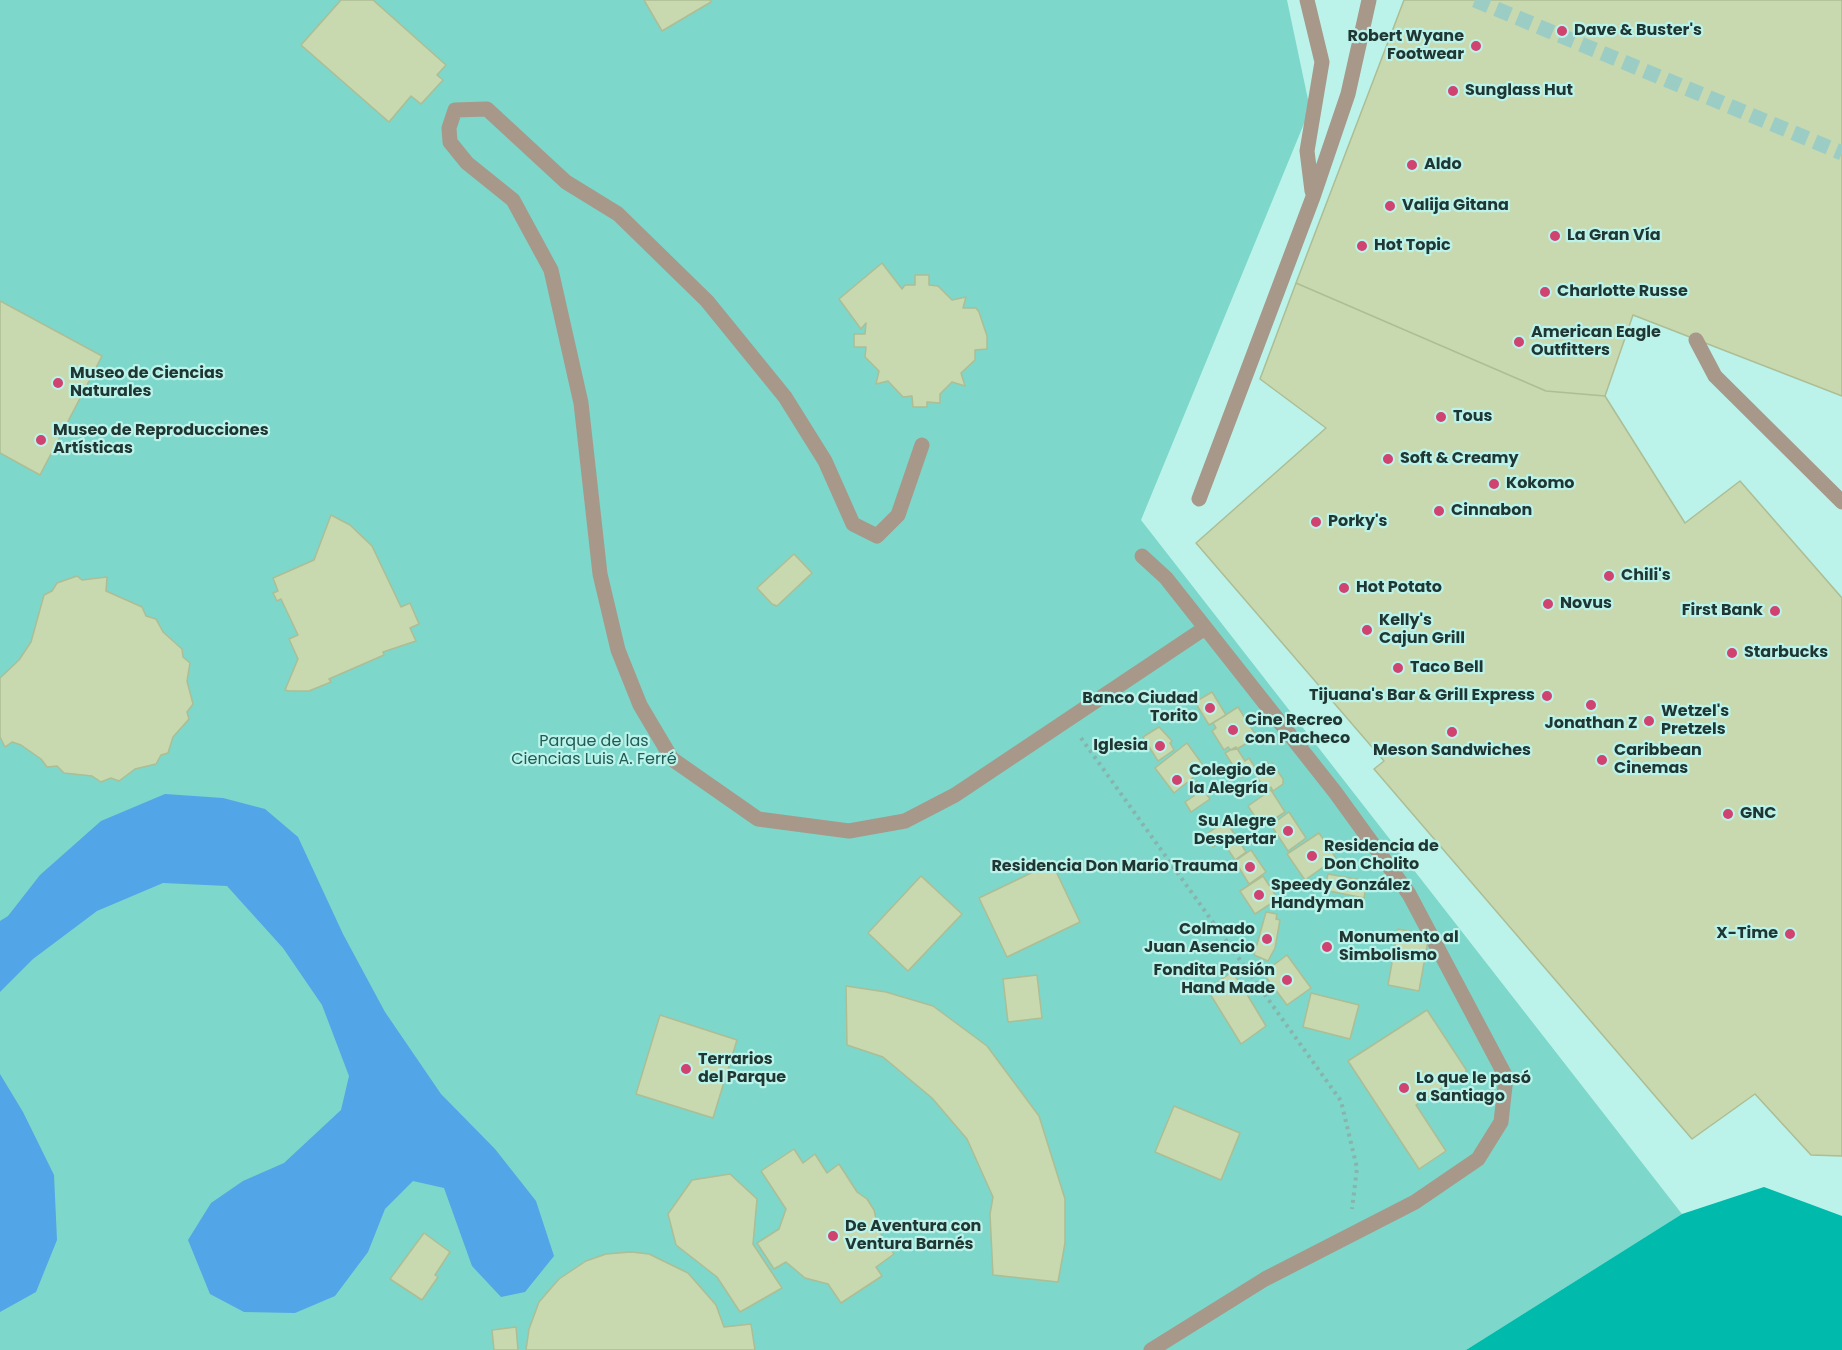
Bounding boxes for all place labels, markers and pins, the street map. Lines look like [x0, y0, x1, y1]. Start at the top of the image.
place label: Dave & Buster's [1574, 21, 1702, 41]
marker: Dave & Buster's [1555, 24, 1569, 38]
place label: Robert Wyane Footwear [1347, 27, 1464, 65]
marker: Robert Wyane Footwear [1469, 39, 1483, 53]
place label: Sunglass Hut [1465, 81, 1573, 101]
marker: Sunglass Hut [1446, 84, 1460, 98]
place label: Aldo [1424, 155, 1462, 175]
marker: Aldo [1405, 158, 1419, 172]
place label: Valija Gitana [1402, 196, 1509, 216]
marker: Valija Gitana [1383, 199, 1397, 213]
place label: La Gran Vía [1567, 226, 1661, 246]
marker: La Gran Vía [1548, 229, 1562, 243]
place label: Hot Topic [1374, 236, 1451, 256]
marker: Hot Topic [1355, 239, 1369, 253]
place label: Charlotte Russe [1557, 282, 1688, 302]
marker: Charlotte Russe [1538, 285, 1552, 299]
place label: American Eagle Outfitters [1531, 323, 1661, 361]
marker: American Eagle Outfitters [1512, 335, 1526, 349]
place label: Museo de Ciencias Naturales [70, 364, 224, 402]
marker: Museo de Ciencias Naturales [51, 376, 65, 390]
place label: Tous [1453, 407, 1492, 427]
marker: Tous [1434, 410, 1448, 424]
place label: Museo de Reproducciones Artísticas [53, 421, 269, 459]
marker: Museo de Reproducciones Artísticas [34, 433, 48, 447]
place label: Soft & Creamy [1400, 449, 1519, 469]
marker: Soft & Creamy [1381, 452, 1395, 466]
place label: Kokomo [1506, 474, 1575, 494]
marker: Kokomo [1487, 477, 1501, 491]
place label: Cinnabon [1451, 501, 1532, 521]
marker: Cinnabon [1432, 504, 1446, 518]
place label: Porky's [1328, 512, 1387, 532]
marker: Porky's [1309, 515, 1323, 529]
place label: Chili's [1621, 566, 1671, 586]
marker: Chili's [1602, 569, 1616, 583]
place label: Hot Potato [1356, 578, 1442, 598]
marker: Hot Potato [1337, 581, 1351, 595]
place label: Novus [1560, 594, 1612, 614]
marker: Novus [1541, 597, 1555, 611]
place label: First Bank [1682, 601, 1763, 621]
marker: First Bank [1768, 604, 1782, 618]
place label: Kelly's Cajun Grill [1379, 611, 1465, 649]
marker: Kelly's Cajun Grill [1360, 623, 1374, 637]
place label: Starbucks [1744, 643, 1828, 663]
marker: Starbucks [1725, 646, 1739, 660]
place label: Taco Bell [1410, 658, 1483, 678]
marker: Taco Bell [1391, 661, 1405, 675]
place label: Tijuana's Bar & Grill Express [1309, 686, 1535, 706]
place label: Banco Ciudad Torito [1082, 689, 1198, 727]
marker: Tijuana's Bar & Grill Express [1540, 689, 1554, 703]
marker: Jonathan Z [1584, 698, 1598, 712]
marker: Banco Ciudad Torito [1203, 701, 1217, 715]
place label: Wetzel's Pretzels [1661, 702, 1729, 740]
place label: Cine Recreo con Pacheco [1245, 711, 1350, 749]
place label: Jonathan Z [1545, 714, 1637, 734]
marker: Wetzel's Pretzels [1642, 714, 1656, 728]
marker: Cine Recreo con Pacheco [1226, 723, 1240, 737]
marker: Meson Sandwiches [1445, 725, 1459, 739]
place label: Iglesia [1093, 736, 1148, 756]
marker: Iglesia [1153, 739, 1167, 753]
place label: Meson Sandwiches [1373, 741, 1531, 761]
place label: Caribbean Cinemas [1614, 741, 1702, 779]
marker: Caribbean Cinemas [1595, 753, 1609, 767]
place label: Colegio de la Alegría [1189, 761, 1276, 799]
marker: Colegio de la Alegría [1170, 773, 1184, 787]
place label: GNC [1740, 804, 1776, 824]
marker: GNC [1721, 807, 1735, 821]
place label: Su Alegre Despertar [1194, 812, 1276, 850]
marker: Su Alegre Despertar [1281, 824, 1295, 838]
place label: Residencia de Don Cholito [1324, 837, 1439, 875]
marker: Residencia de Don Cholito [1305, 849, 1319, 863]
place label: Residencia Don Mario Trauma [991, 857, 1238, 877]
marker: Residencia Don Mario Trauma [1243, 860, 1257, 874]
place label: Speedy González Handyman [1271, 876, 1410, 914]
marker: Speedy González Handyman [1252, 888, 1266, 902]
place label: Colmado Juan Asencio [1144, 920, 1255, 958]
place label: X-Time [1716, 924, 1778, 944]
marker: X-Time [1783, 927, 1797, 941]
place label: Monumento al Simbolismo [1339, 928, 1459, 966]
marker: Colmado Juan Asencio [1260, 932, 1274, 946]
marker: Monumento al Simbolismo [1320, 940, 1334, 954]
place label: Fondita Pasión Hand Made [1153, 961, 1275, 999]
marker: Fondita Pasión Hand Made [1280, 973, 1294, 987]
place label: Terrarios del Parque [698, 1050, 786, 1088]
marker: Terrarios del Parque [679, 1062, 693, 1076]
place label: Lo que le pasó a Santiago [1416, 1069, 1531, 1107]
marker: Lo que le pasó a Santiago [1397, 1081, 1411, 1095]
place label: De Aventura con Ventura Barnés [845, 1217, 981, 1255]
marker: De Aventura con Ventura Barnés [826, 1229, 840, 1243]

